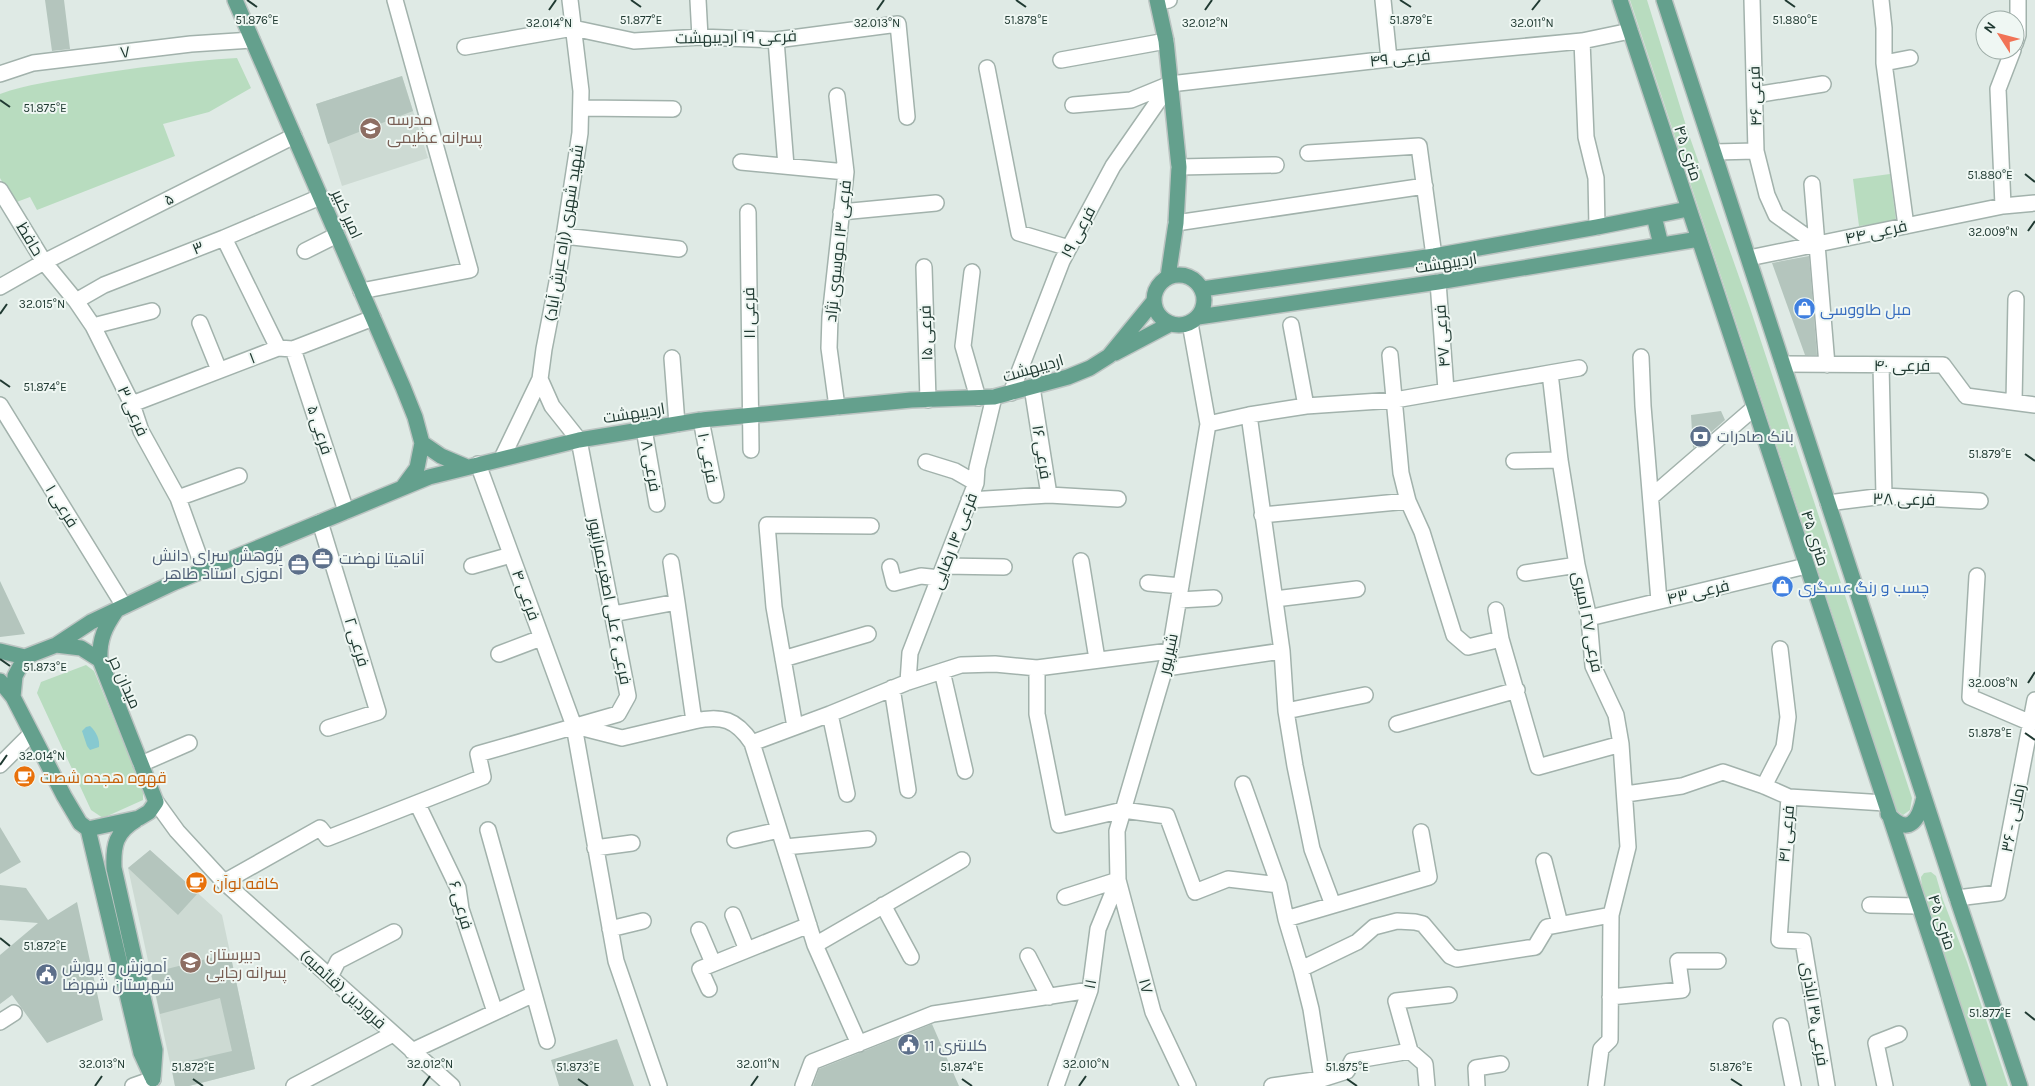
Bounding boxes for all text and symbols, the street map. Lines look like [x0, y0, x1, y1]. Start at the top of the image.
north arrow [1975, 10, 2025, 60]
text: 51.876°E [235, 13, 279, 27]
text: 51.877°E [620, 13, 662, 27]
text: 51.878°E [1004, 13, 1048, 27]
text: 51.879°E [1389, 13, 1433, 27]
text: 51.880°E [1772, 13, 1818, 27]
text: 32.014°N [526, 16, 572, 30]
text: 32.013°N [854, 16, 900, 30]
text: 32.012°N [1182, 16, 1228, 30]
text: 32.011°N [1510, 16, 1554, 30]
text: N [1980, 19, 2000, 37]
street label: فرعی ۱۹ اردیبهشت [675, 26, 797, 49]
street label: ۷ [119, 42, 131, 62]
street label: فرعی ۴۹ [1369, 45, 1431, 72]
street label: فرعی ۴۶ [1744, 66, 1767, 126]
text: 51.875°E [23, 101, 67, 115]
place label: مدرسه پسرانه عظیمی [387, 110, 483, 149]
school or university icon: مدرسه پسرانه عظیمی [359, 116, 383, 140]
street label: ۴۵ متری [1669, 123, 1706, 183]
street label: شهید شهری (راه عرش آباد) [541, 143, 588, 323]
text: 51.880°E [1967, 168, 2013, 182]
street label: فرعی ۱‍۳ موسوی نژاد [821, 179, 856, 323]
street label: امیر کبیر [327, 185, 366, 242]
street label: ۵ [161, 189, 177, 209]
street label: فرعی ۱۹ [1057, 203, 1100, 261]
street label: فرعی ۴۴ [1843, 216, 1909, 249]
street label: حافظ [13, 219, 47, 259]
text: 32.009°N [1968, 225, 2018, 239]
street label: ۳ [189, 237, 207, 259]
street label: اردیبهشت [1414, 249, 1479, 278]
street label: فرعی ۱۱ [739, 287, 760, 339]
text: 32.015°N [19, 297, 65, 311]
shop icon: مبل طاووسی [1792, 297, 1816, 321]
place label: مبل طاووسی [1820, 300, 1911, 320]
street label: فرعی ۴۷ [1430, 304, 1455, 368]
street label: فرعی ۱۵ [916, 305, 937, 361]
street label: ۱ [246, 348, 258, 368]
street label: اردیبهشت [1000, 350, 1066, 387]
street label: فرعی ۴۰ [1874, 356, 1930, 376]
text: 51.874°E [23, 380, 67, 394]
street label: فرعی ۳ [113, 383, 152, 439]
street label: اردیبهشت [602, 399, 667, 428]
street label: فرعی ۵ [302, 403, 337, 457]
street label: فرعی ۱۶ [1027, 424, 1056, 481]
bank icon: بانک صادرات [1689, 424, 1713, 448]
place label: بانک صادرات [1717, 427, 1794, 446]
street label: فرعی ۱۰ [693, 431, 722, 485]
street label: فرعی ۸ [636, 439, 665, 493]
text: 51.879°E [1968, 447, 2012, 461]
street label: فرعی ۱ [41, 481, 82, 531]
street label: فرعی ۳۸ [1872, 489, 1936, 510]
street label: فرعی ۱۴ رضایی [927, 490, 982, 592]
street label: ۴۵ متری [1796, 508, 1833, 568]
street label: فرعی ۶ علی اصغرعمرانپور [583, 515, 636, 686]
place label: پژوهش سرای دانش آموزی استاد طاهر [152, 546, 284, 584]
office icon: آناهیتا نهضت [311, 546, 335, 570]
place label: آناهیتا نهضت [339, 549, 425, 569]
office icon: پژوهش سرای دانش آموزی استاد طاهر [287, 552, 311, 576]
street label: فرعی ۴ [507, 567, 544, 623]
street label: فرعی ۲۷ امیری [1568, 570, 1607, 674]
shop icon: چسب و رنگ عسگری [1770, 575, 1794, 599]
street label: فرعی ۴۳ [1665, 576, 1731, 609]
place label: چسب و رنگ عسگری [1798, 578, 1929, 599]
street label: فرعی ۲ [340, 615, 373, 669]
street label: شیرپور [1154, 632, 1184, 678]
street label: میدان حر [104, 652, 145, 712]
text: 51.873°E [23, 660, 67, 674]
text: 32.008°N [1968, 676, 2018, 690]
text: 51.878°E [1968, 726, 2012, 740]
text: 32.014°N [19, 749, 65, 763]
cafe icon: قهوه هجده شصت [12, 765, 36, 789]
place label: قهوه هجده شصت [40, 768, 167, 788]
street label: ۳۶ - زمانی [1997, 782, 2030, 854]
street label: فرعی ۴۱ [1774, 805, 1799, 864]
cafe icon: کافه لوآن [185, 871, 209, 895]
place label: کافه لوآن [213, 874, 279, 894]
street label: فرعی ۶ [444, 879, 477, 932]
street label: ۴۵ متری [1923, 892, 1960, 952]
text: 51.872°E [23, 939, 67, 953]
place label: دبیرستان پسرانه رجایی [206, 945, 287, 984]
street label: فروردین (قائمیه) [295, 945, 390, 1033]
school or university icon: دبیرستان پسرانه رجایی [178, 951, 202, 975]
place label: آموزش و پرورش شهرستان شهرضا [62, 957, 174, 995]
street label: فرعی ۳۵ اباذری [1796, 961, 1833, 1067]
public building icon: آموزش و پرورش شهرستان شهرضا [34, 963, 58, 987]
street label: ۱۷ [1135, 976, 1157, 996]
street label: ۱۱ [1080, 977, 1100, 991]
text: 51.877°E [1969, 1006, 2011, 1020]
public building icon: کلانتری 11 [896, 1033, 920, 1057]
place label: کلانتری 11 [924, 1036, 987, 1056]
text: 32.013°N [79, 1057, 125, 1071]
text: 32.012°N [407, 1057, 453, 1071]
text: 32.011°N [736, 1057, 780, 1071]
text: 32.010°N [1063, 1057, 1109, 1071]
text: 51.872°E [171, 1060, 215, 1074]
text: 51.873°E [556, 1060, 600, 1074]
text: 51.874°E [940, 1060, 984, 1074]
text: 51.875°E [1325, 1060, 1369, 1074]
text: 51.876°E [1709, 1060, 1753, 1074]

